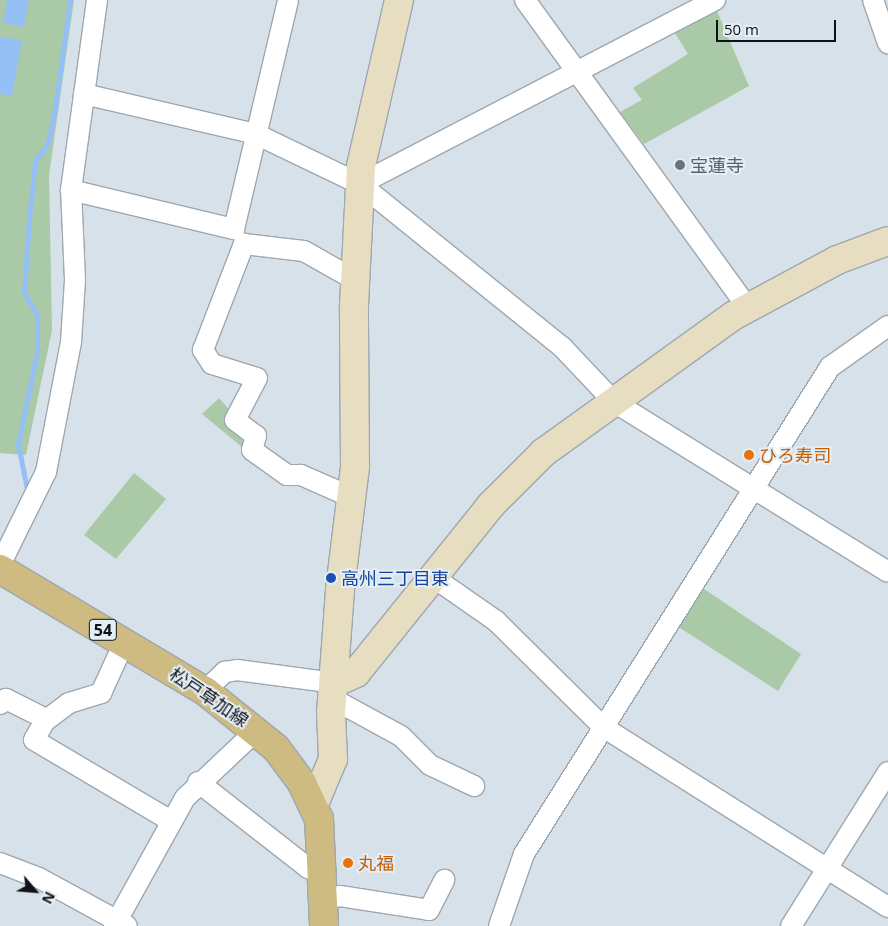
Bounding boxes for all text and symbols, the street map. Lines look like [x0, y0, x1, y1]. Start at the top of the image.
scale bar [718, 10, 838, 42]
text: 50 m [724, 19, 759, 39]
place label: 宝蓮寺 [690, 154, 744, 176]
marker: 宝蓮寺 [674, 159, 686, 171]
place label: ひろ寿司 [759, 444, 831, 466]
marker: ひろ寿司 [743, 449, 755, 461]
place label: 高州三丁目東 [341, 567, 449, 589]
marker: 高州三丁目東 [325, 572, 337, 584]
road number: 54 [88, 616, 118, 644]
street label: 松戸草加線 [166, 663, 252, 731]
place label: 丸福 [358, 852, 394, 874]
marker: 丸福 [342, 857, 354, 869]
north arrow [10, 866, 60, 916]
text: N [38, 889, 60, 907]

